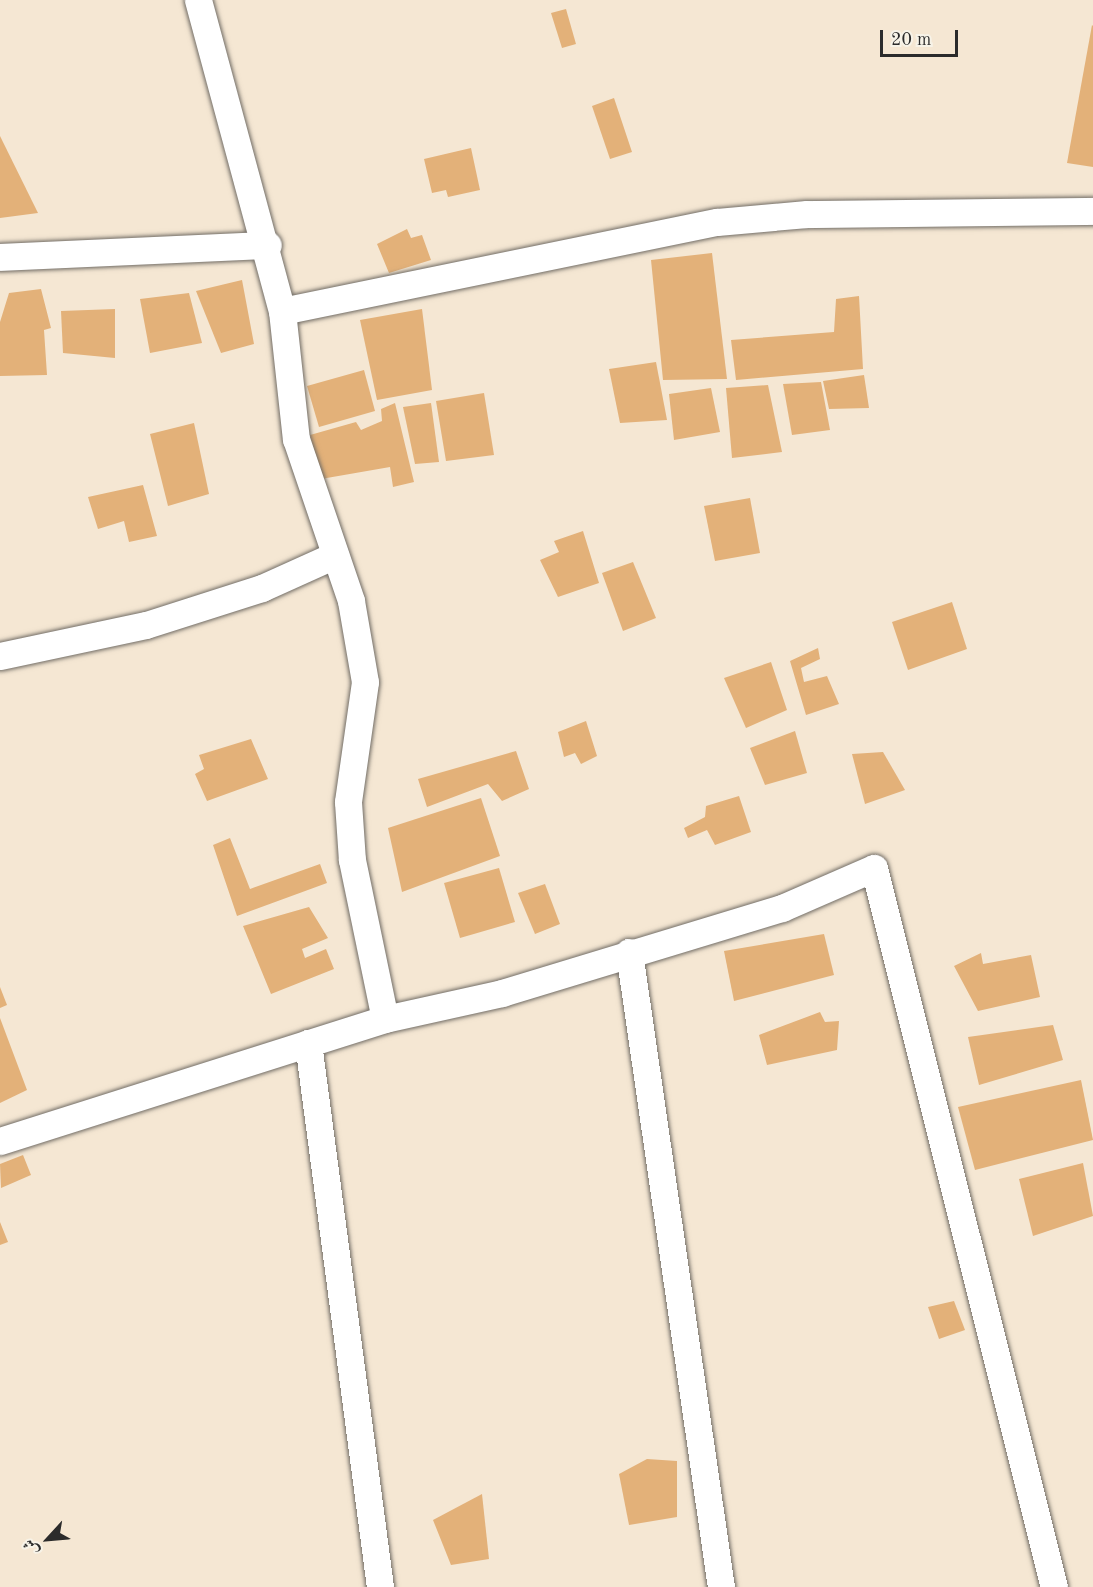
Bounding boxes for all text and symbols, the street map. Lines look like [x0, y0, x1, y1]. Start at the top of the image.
scale bar [883, 18, 961, 56]
text: 20 m [891, 31, 931, 49]
north arrow [18, 1509, 78, 1569]
text: ش [21, 1536, 42, 1558]

